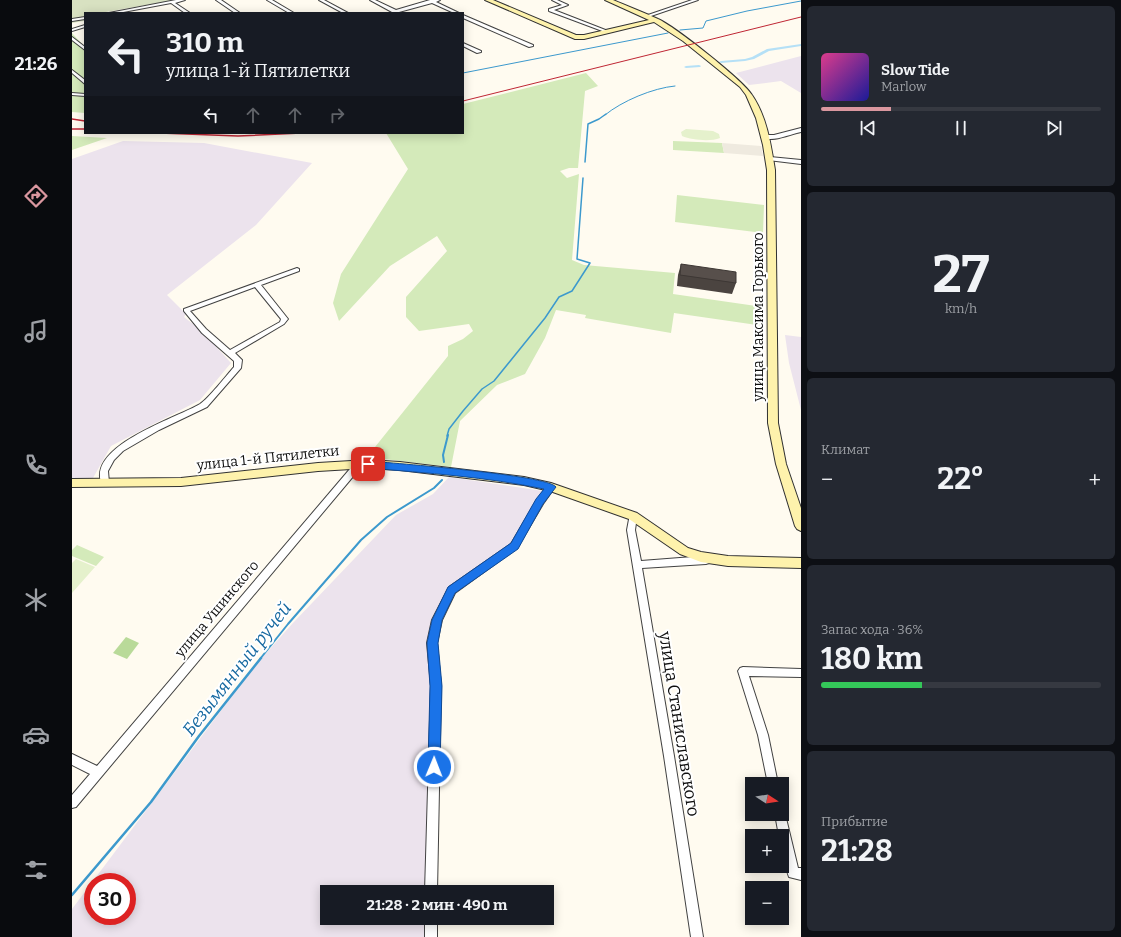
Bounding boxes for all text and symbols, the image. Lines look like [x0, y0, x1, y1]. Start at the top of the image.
text: 310 m [166, 26, 244, 59]
icon: left [100, 28, 152, 80]
text: 21:26 [15, 53, 57, 75]
text: улица 1-й Пятилетки [166, 60, 350, 82]
text: Slow Tide [881, 61, 949, 79]
text: Marlow [881, 79, 926, 94]
icon: left [200, 104, 222, 126]
icon: ahead [242, 104, 264, 126]
icon: ahead [284, 104, 306, 126]
icon: right [326, 104, 348, 126]
icon: previous [857, 117, 879, 139]
icon: pause [950, 117, 972, 139]
icon: next [1043, 117, 1065, 139]
icon: directions [22, 182, 50, 210]
street label: улица Максима Горького [750, 232, 767, 403]
text: 27 [933, 243, 990, 306]
text: km/h [945, 301, 977, 316]
icon: music [22, 317, 50, 345]
street label: улица 1-й Пятилетки [195, 442, 340, 474]
text: Климат [821, 442, 870, 457]
pin [351, 447, 385, 481]
icon: phone [22, 451, 50, 479]
icon: arrive [357, 453, 379, 475]
text: 22° [937, 461, 984, 497]
text: − [821, 466, 833, 493]
text: + [1088, 466, 1101, 493]
street label: улица Ушинского [171, 557, 262, 662]
icon: climate [22, 586, 50, 614]
water label: Безымянный ручей [178, 598, 296, 740]
text: Запас хода · 36% [821, 622, 923, 637]
street label: улица Станиславского [654, 629, 704, 818]
text: 180 km [821, 641, 923, 677]
icon: car [22, 721, 50, 749]
position arrow [413, 746, 455, 788]
north arrow [745, 777, 789, 821]
map controls [745, 777, 789, 925]
text: Прибытие [821, 814, 888, 829]
button: + [745, 829, 789, 873]
text: 21:28 [821, 833, 893, 869]
icon: filters [22, 856, 50, 884]
speed limit sign: 30 [84, 873, 136, 925]
button: − [745, 881, 789, 925]
text: 21:28 · 2 мин · 490 m [367, 896, 507, 914]

